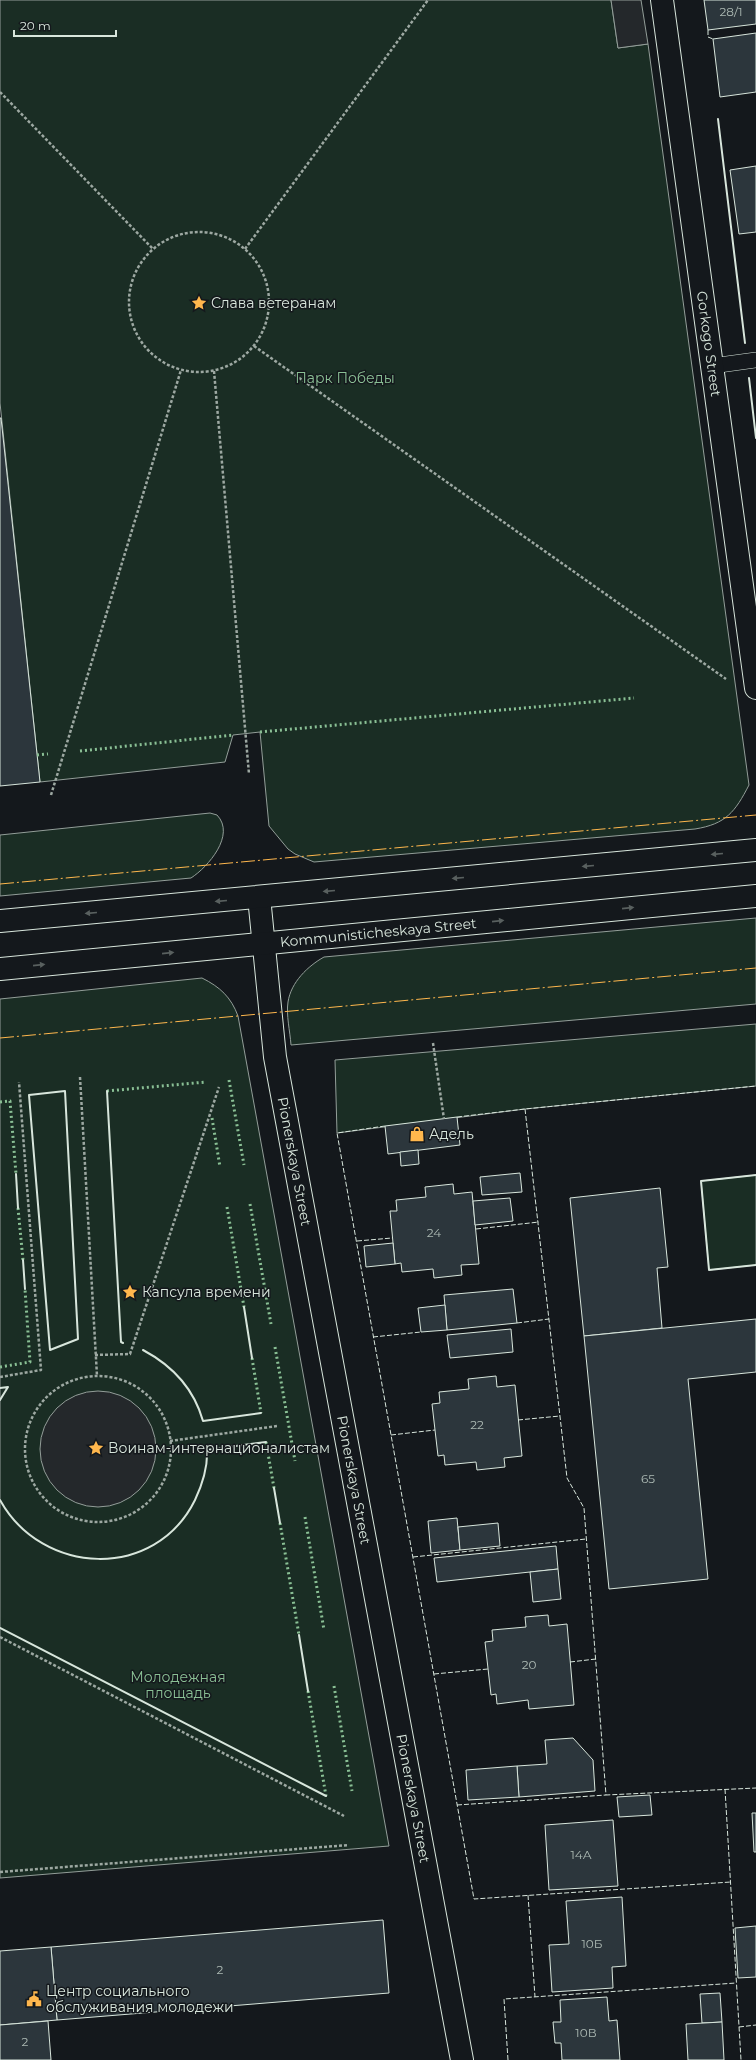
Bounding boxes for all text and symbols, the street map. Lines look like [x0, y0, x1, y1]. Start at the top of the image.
house number: 28/1 [719, 4, 743, 19]
scale bar [14, 12, 116, 38]
text: 20 m [20, 18, 51, 33]
street label: Gorkogo Street [693, 290, 725, 398]
place icon: Слава ветеранам [190, 294, 208, 312]
place label: Слава ветеранам [211, 294, 336, 312]
park label: Парк Победы [295, 369, 395, 387]
one-way arrow [711, 850, 723, 857]
one-way arrow [582, 863, 594, 869]
one-way arrow [452, 875, 464, 882]
one-way arrow [323, 887, 335, 894]
one-way arrow [215, 898, 227, 904]
one-way arrow [622, 905, 634, 911]
one-way arrow [85, 910, 97, 916]
street label: Kommunisticheskaya Street [279, 914, 478, 951]
one-way arrow [492, 917, 504, 924]
one-way arrow [162, 949, 174, 956]
one-way arrow [33, 962, 45, 969]
street label: Pionerskaya Street [274, 1095, 315, 1228]
shop icon: Адель [408, 1125, 426, 1143]
place label: Адель [429, 1125, 474, 1143]
house number: 24 [427, 1225, 441, 1240]
place icon: Капсула времени [121, 1283, 139, 1301]
place label: Капсула времени [142, 1283, 271, 1301]
street label: Pionerskaya Street [333, 1414, 375, 1546]
house number: 22 [470, 1417, 484, 1432]
place icon: Воинам-интернационалистам [87, 1439, 105, 1457]
place label: Воинам-интернационалистам [108, 1439, 330, 1457]
house number: 65 [641, 1471, 655, 1486]
house number: 20 [522, 1657, 536, 1672]
park label: Молодежная площадь [130, 1668, 226, 1702]
street label: Pionerskaya Street [392, 1732, 434, 1865]
house number: 14А [570, 1847, 592, 1862]
house number: 10Б [582, 1936, 603, 1951]
house number: 2 [217, 1962, 224, 1977]
place label: Центр социального обслуживания молодежи [46, 1982, 234, 2016]
public building icon: Центр социального обслуживания молодежи [25, 1990, 43, 2008]
house number: 10В [575, 2025, 597, 2040]
house number: 2 [22, 2034, 29, 2049]

